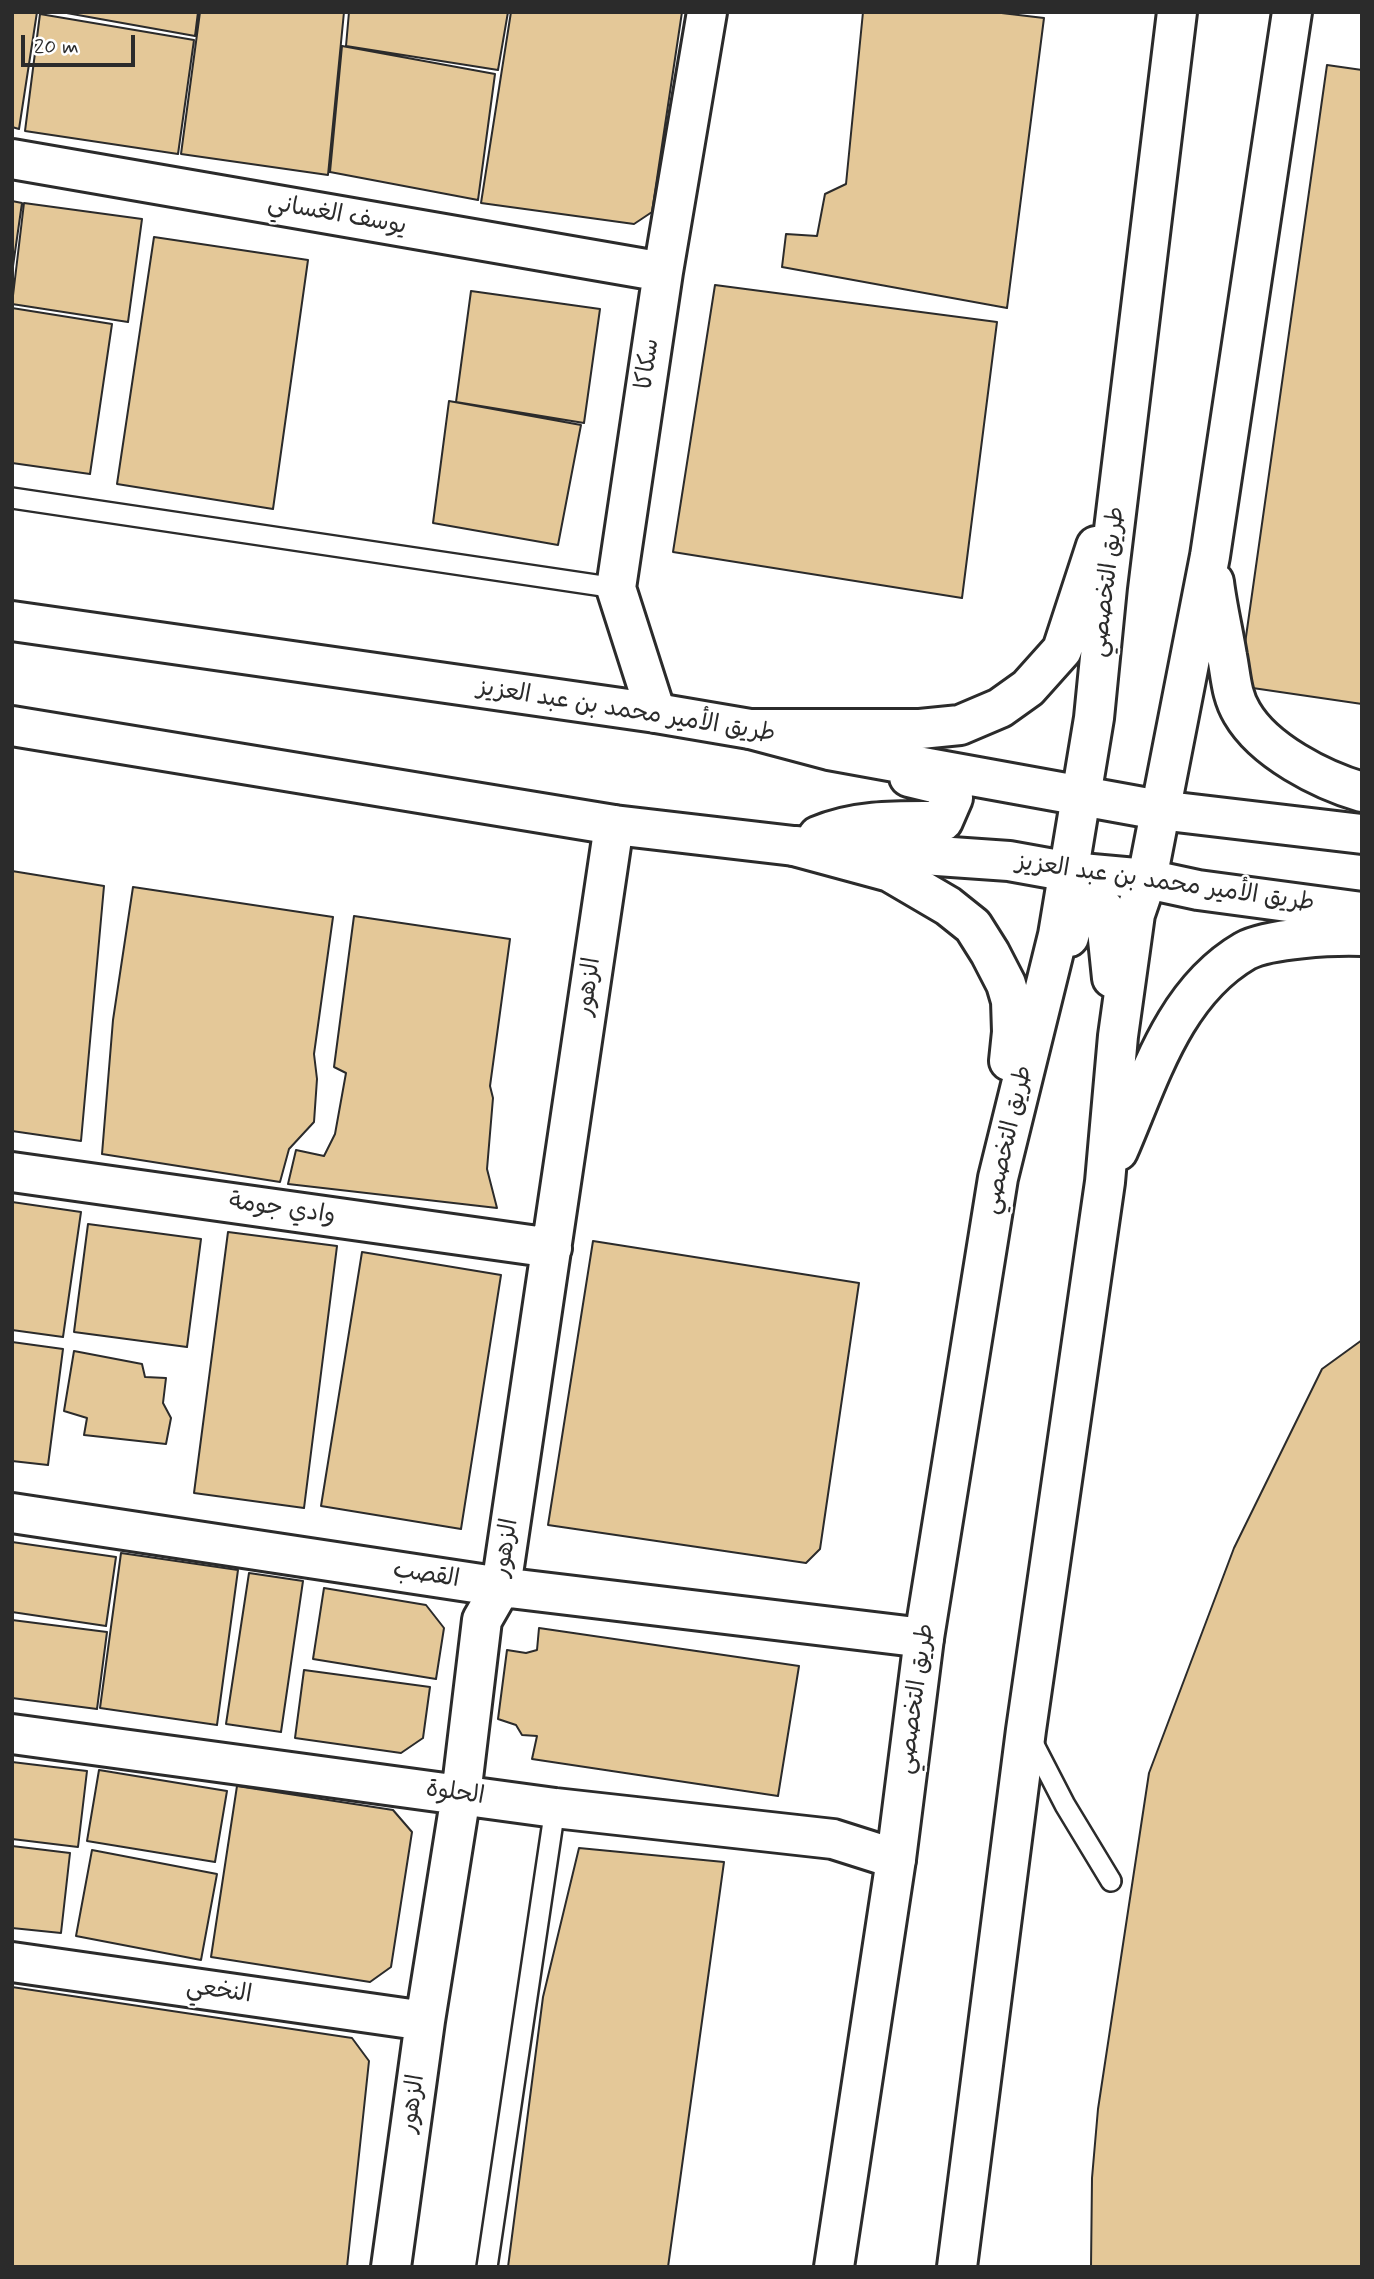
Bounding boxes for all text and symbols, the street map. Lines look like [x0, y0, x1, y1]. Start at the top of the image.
scale bar [24, 21, 138, 65]
text: 20 m [34, 33, 79, 61]
street label: يوسف الغساني [265, 190, 409, 242]
street label: سكاكا [631, 337, 667, 391]
street label: طريق التخصصي [1085, 505, 1133, 659]
street label: طريق الأمير محمد بن عبد العزيز [475, 674, 777, 750]
street label: طريق الأمير محمد بن عبد العزيز [1014, 849, 1316, 919]
street label: الزهور [572, 956, 608, 1018]
street label: طريق التخصصي [978, 1063, 1040, 1217]
street label: وادي جومة [227, 1188, 337, 1232]
street label: الزهور [488, 1517, 526, 1579]
street label: القصب [391, 1557, 461, 1595]
street label: طريق التخصصي [892, 1622, 942, 1776]
street label: الحلوة [424, 1776, 486, 1812]
street label: النخعي [185, 1973, 253, 2011]
street label: الزهور [396, 2073, 432, 2135]

